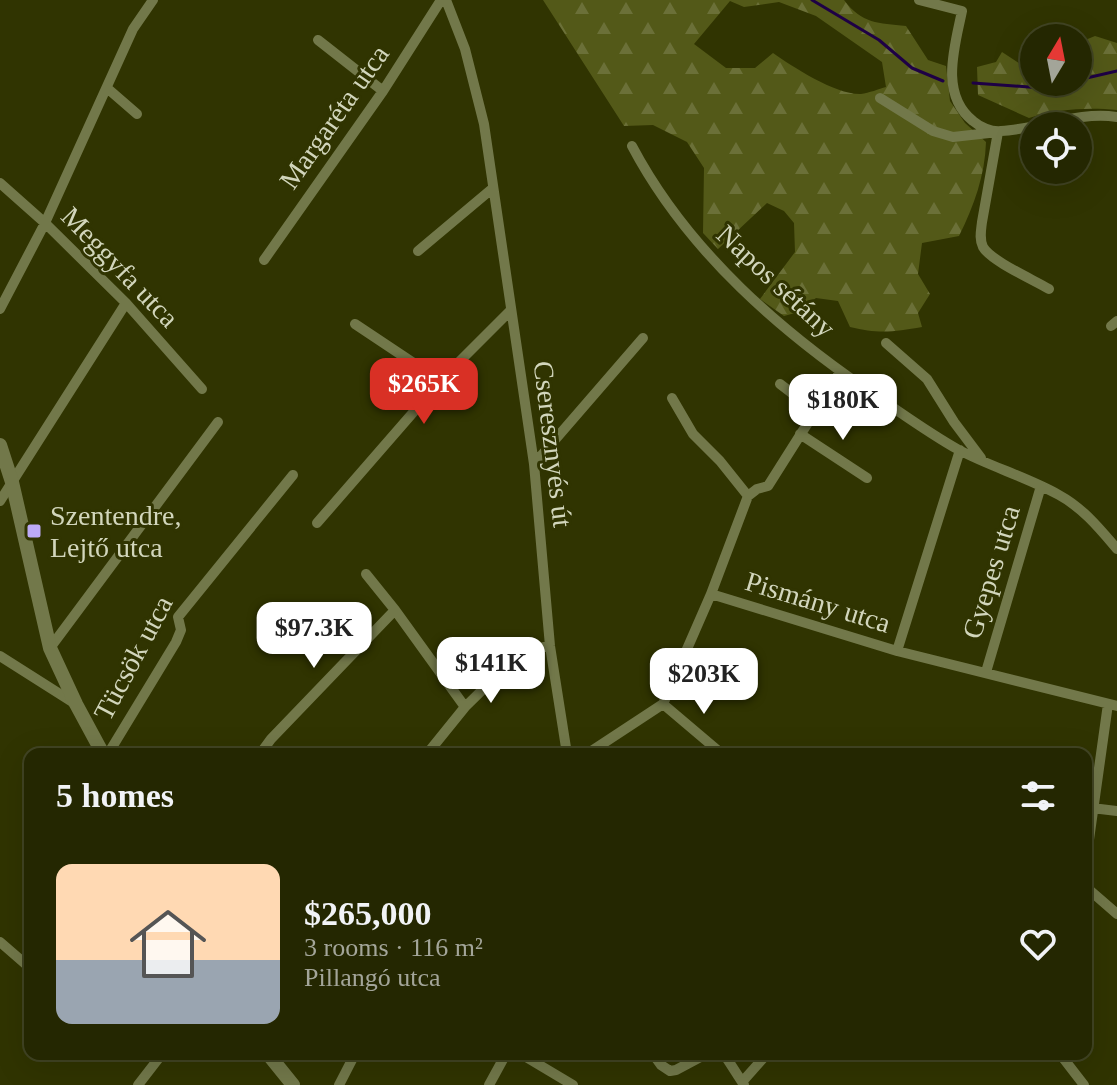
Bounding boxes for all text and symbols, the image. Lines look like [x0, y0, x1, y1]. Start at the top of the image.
north arrow [1020, 24, 1092, 96]
map controls [1020, 24, 1092, 184]
street label: Margaréta utca [273, 39, 395, 195]
button: locate [1020, 112, 1092, 184]
street label: Meggyfa utca [55, 201, 185, 334]
street label: Napos sétány [711, 218, 841, 344]
pin: $265K [368, 358, 480, 426]
street label: Cseresznyés út [527, 359, 579, 529]
text: $265K [388, 369, 460, 398]
pin: $180K [787, 374, 899, 442]
text: $180K [807, 385, 879, 414]
place label: Szentendre, Lejtő utca [50, 500, 181, 563]
street label: Gyepes utca [956, 501, 1026, 642]
marker: Szentendre, Lejtő utca [25, 522, 43, 540]
street label: Pismány utca [742, 565, 895, 639]
street label: Tücsök utca [87, 590, 179, 725]
pin: $97.3K [249, 602, 379, 670]
text: $97.3K [275, 613, 353, 642]
pin: $141K [435, 637, 547, 705]
text: $141K [455, 648, 527, 677]
pin: $203K [648, 648, 760, 716]
text: $203K [668, 659, 740, 688]
icon: filters [1016, 774, 1060, 818]
text: 5 homes [56, 777, 174, 814]
text: $265,000 [304, 895, 432, 932]
icon: home [120, 896, 216, 992]
icon: heart [1016, 922, 1060, 966]
text: 3 rooms · 116 m² [304, 933, 483, 962]
text: Pillangó utca [304, 963, 440, 992]

